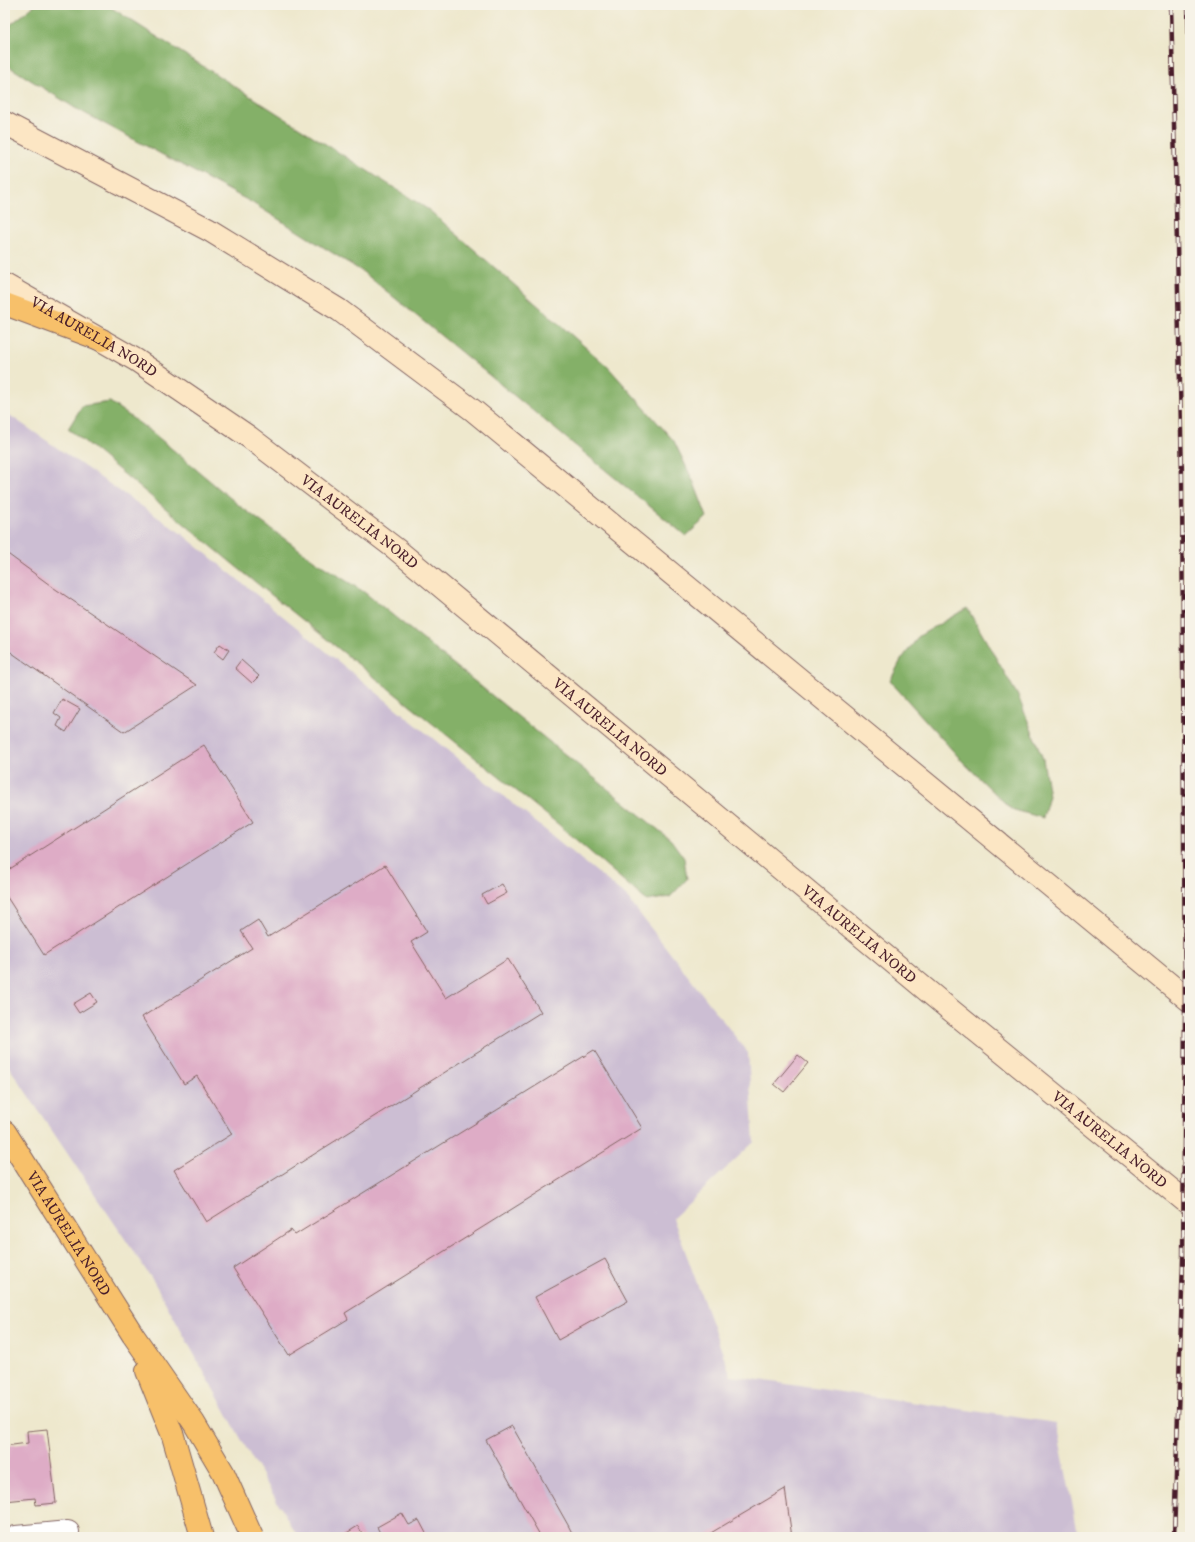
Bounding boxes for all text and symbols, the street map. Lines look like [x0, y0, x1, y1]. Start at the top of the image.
street label: VIA AURELIA NORD [26, 292, 161, 382]
street label: VIA AURELIA NORD [296, 470, 422, 573]
street label: VIA AURELIA NORD [548, 674, 671, 781]
street label: VIA AURELIA NORD [797, 881, 920, 988]
street label: VIA AURELIA NORD [1047, 1087, 1171, 1193]
street label: VIA AURELIA NORD [22, 1167, 115, 1300]

